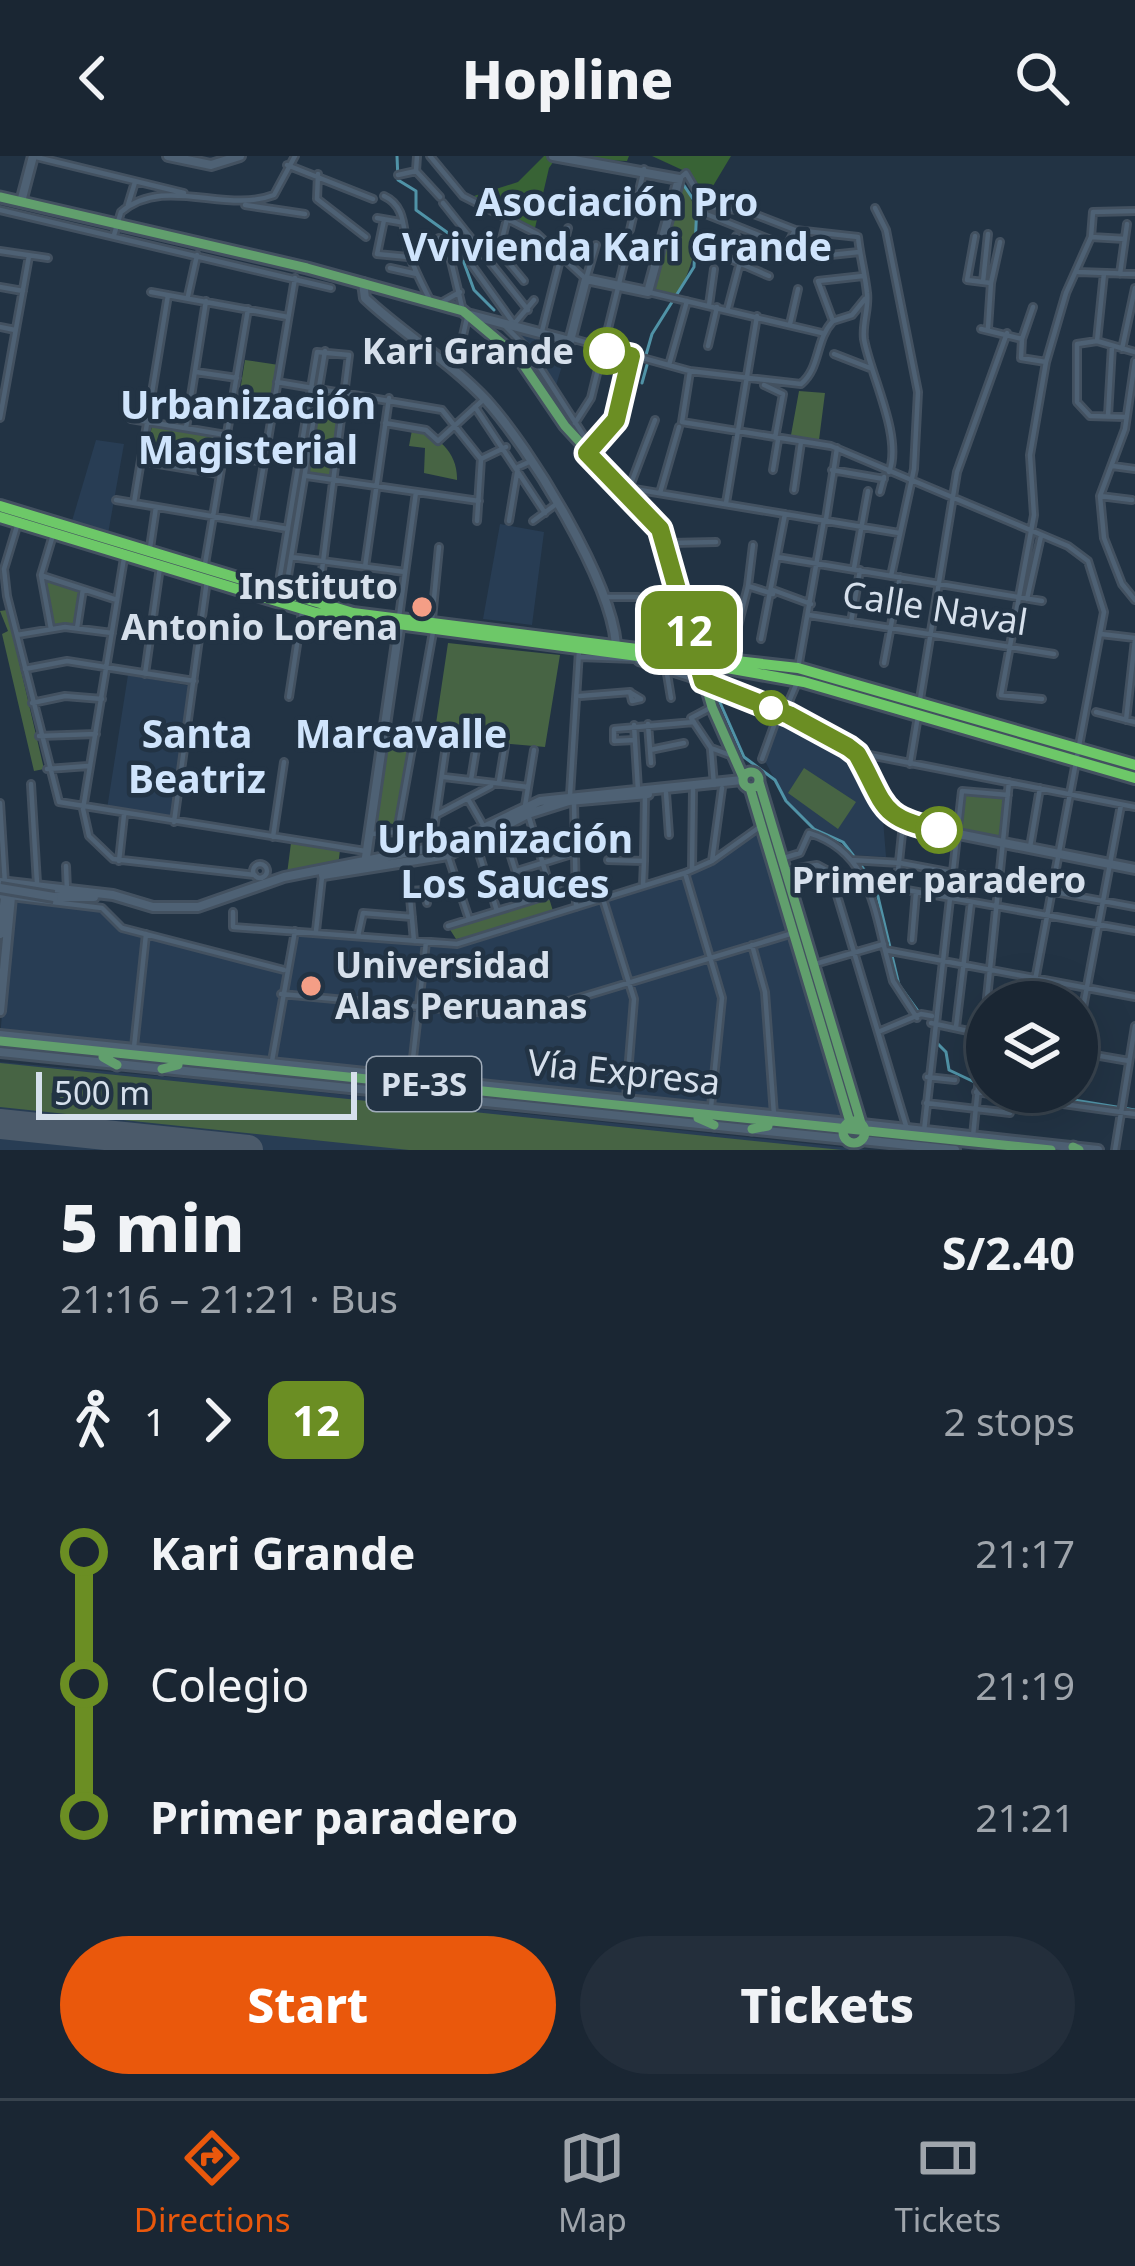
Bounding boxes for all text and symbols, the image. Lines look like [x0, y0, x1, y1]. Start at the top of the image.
text: Hopline [462, 41, 673, 115]
icon: back [60, 45, 126, 111]
icon: search [1009, 45, 1075, 111]
district label: Asociación Pro Vvivienda Kari Grande [402, 174, 832, 272]
place label: Kari Grande [362, 326, 574, 375]
marker: Kari Grande [585, 329, 629, 373]
district label: Urbanización Magisterial [120, 377, 376, 475]
place label: Instituto Antonio Lorena [121, 561, 398, 651]
street label: Calle Naval [839, 569, 1031, 646]
line badge: 12 [635, 591, 743, 669]
marker: Instituto Antonio Lorena [409, 594, 435, 620]
text: 12 [665, 601, 713, 658]
unlabelled marker [755, 692, 787, 724]
district label: Santa Beatriz [128, 706, 266, 804]
district label: Marcavalle [295, 706, 507, 759]
marker: Primer paradero [917, 808, 961, 852]
district label: Urbanización Los Sauces [377, 811, 633, 909]
place label: Primer paradero [792, 855, 1086, 904]
place label: Universidad Alas Peruanas [335, 940, 588, 1030]
marker: Universidad Alas Peruanas [298, 973, 324, 999]
map controls [966, 981, 1098, 1113]
button: layers [966, 981, 1098, 1113]
street label: Vía Expresa [525, 1037, 723, 1106]
road number: PE-3S [367, 1057, 481, 1111]
scale bar [36, 1066, 357, 1119]
text: 500 m [54, 1070, 150, 1115]
text: 5 min [60, 1181, 244, 1271]
text: S/2.40 [942, 1222, 1075, 1283]
text: 21:16 – 21:21 · Bus [60, 1271, 398, 1324]
icon: walk [60, 1387, 126, 1453]
icon: forward [184, 1387, 250, 1453]
text: 12 [292, 1391, 340, 1448]
text: 1 [144, 1394, 166, 1447]
text: 2 stops [944, 1394, 1075, 1447]
text: Kari Grande [150, 1522, 415, 1583]
text: 21:17 [975, 1526, 1075, 1579]
text: Colegio [150, 1654, 309, 1715]
text: 21:19 [975, 1658, 1075, 1711]
text: Primer paradero [150, 1786, 518, 1847]
text: 21:21 [975, 1790, 1075, 1843]
button: Start [60, 1936, 556, 2074]
button: Tickets [580, 1936, 1075, 2074]
tab: Directions [134, 2125, 290, 2242]
tab: Map [558, 2125, 627, 2242]
tab: Tickets [895, 2125, 1001, 2242]

